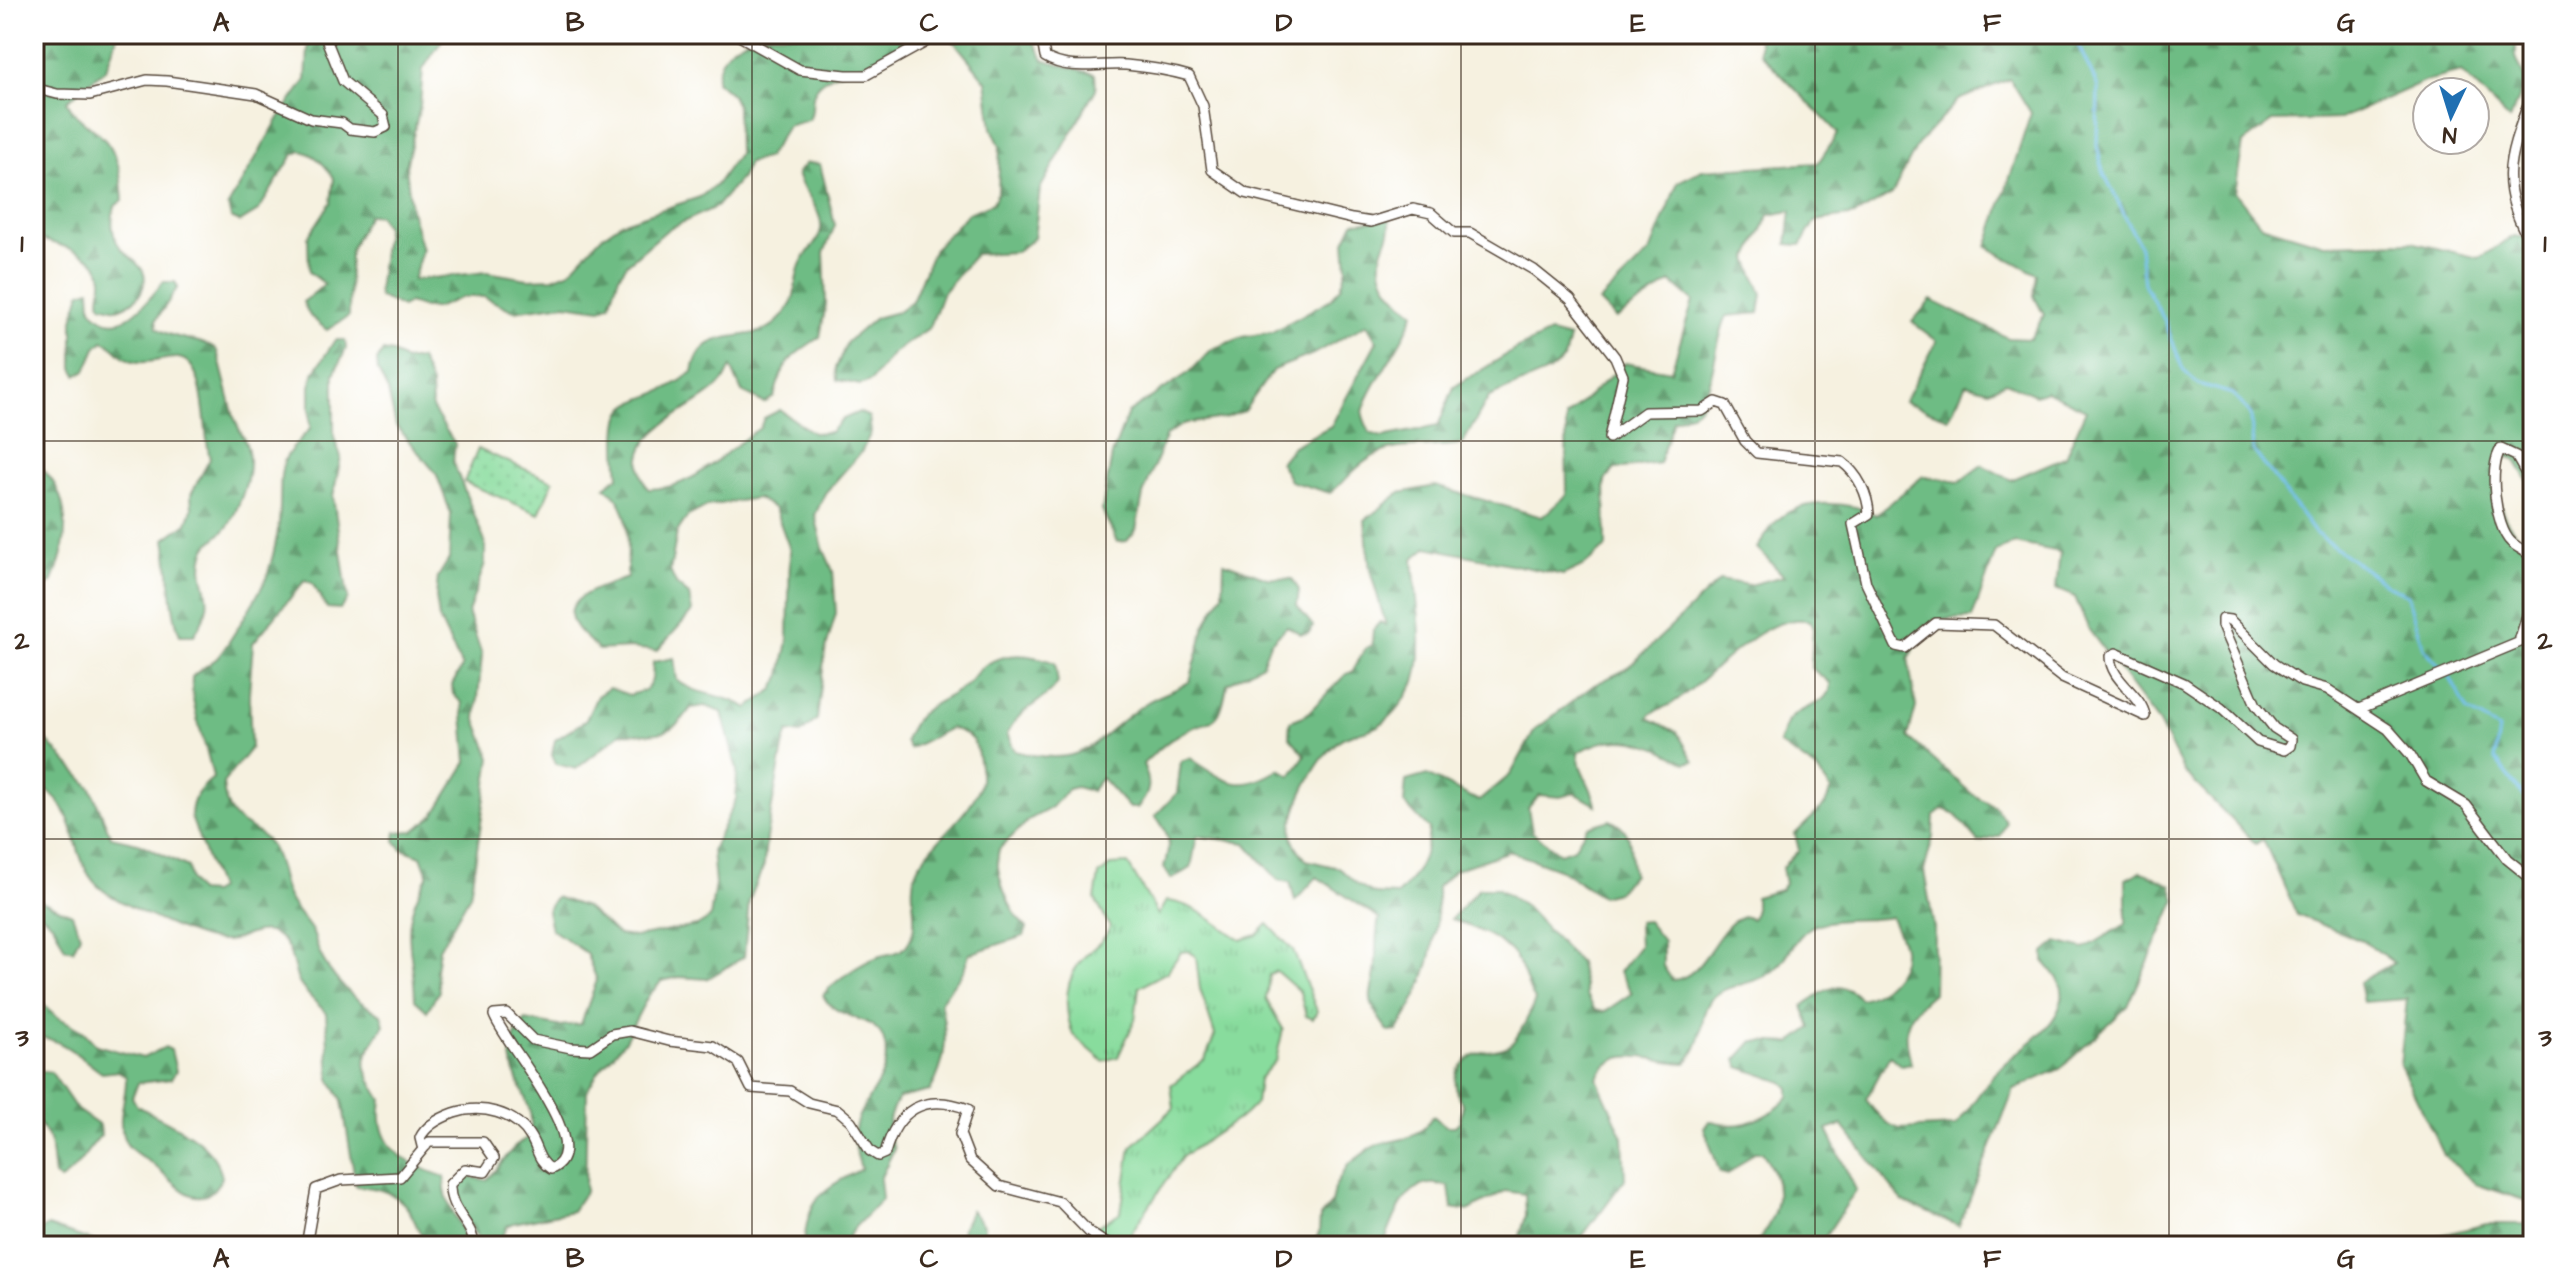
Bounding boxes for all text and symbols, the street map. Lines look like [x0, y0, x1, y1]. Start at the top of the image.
text: A [213, 5, 230, 41]
text: B [566, 5, 585, 41]
text: C [920, 5, 939, 41]
text: D [1276, 5, 1293, 41]
text: E [1630, 5, 1646, 41]
text: F [1983, 5, 2002, 41]
text: G [2337, 5, 2355, 41]
north arrow [2411, 76, 2491, 156]
text: N [2442, 118, 2458, 150]
text: 1 [20, 226, 24, 262]
text: 1 [2543, 226, 2547, 262]
text: 2 [14, 623, 30, 659]
text: 2 [2537, 623, 2553, 659]
text: 3 [14, 1020, 29, 1056]
text: 3 [2537, 1020, 2552, 1056]
text: A [213, 1241, 230, 1277]
text: B [566, 1241, 585, 1277]
text: C [920, 1241, 939, 1277]
text: D [1276, 1241, 1293, 1277]
text: E [1630, 1241, 1646, 1277]
text: F [1983, 1241, 2002, 1277]
text: G [2337, 1241, 2355, 1277]

